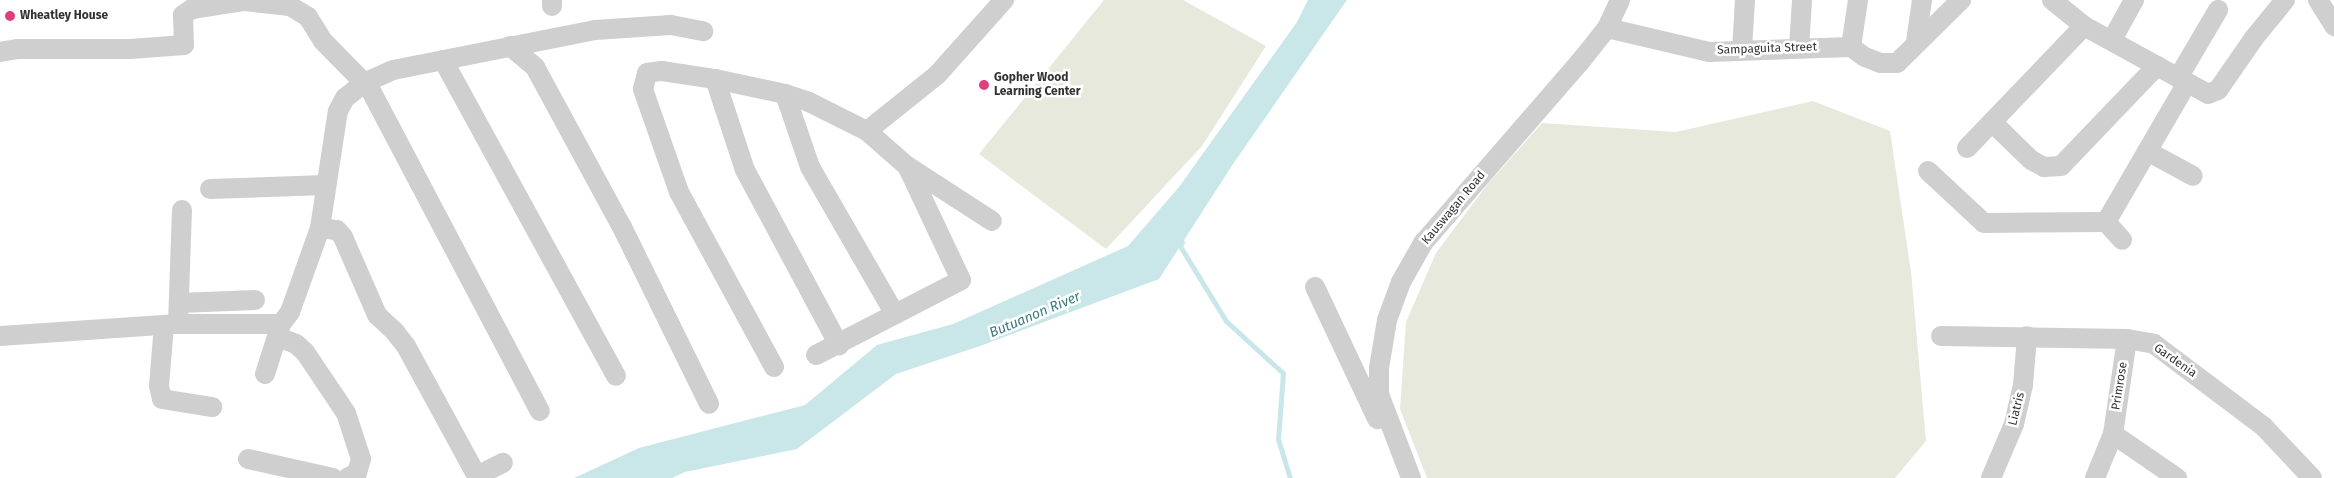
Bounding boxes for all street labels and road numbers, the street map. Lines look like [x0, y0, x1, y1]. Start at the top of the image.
street label: Sampaguita Street [1717, 40, 1817, 58]
street label: Kauswagan Road [1419, 168, 1489, 248]
street label: Gardenia [2151, 341, 2199, 381]
street label: Primrose [2109, 361, 2131, 411]
street label: Liatris [2006, 391, 2028, 427]

